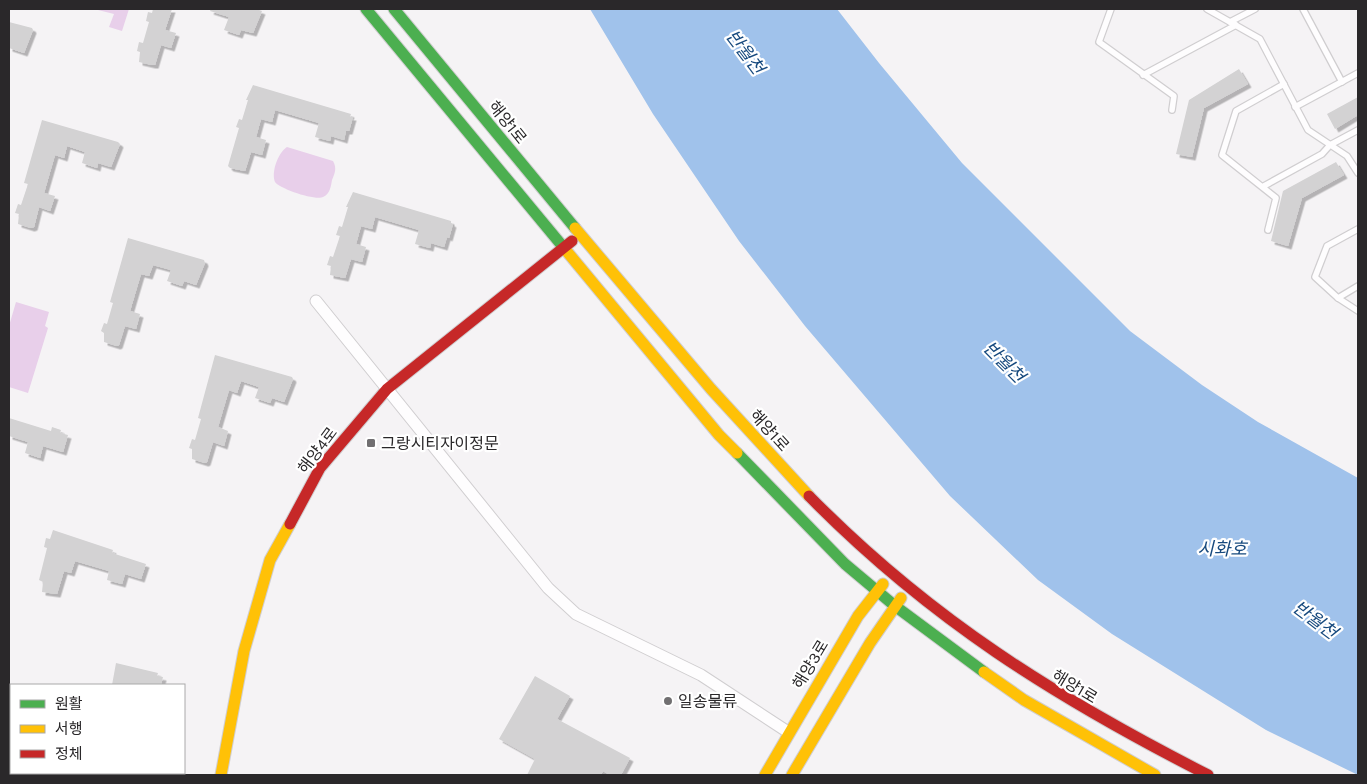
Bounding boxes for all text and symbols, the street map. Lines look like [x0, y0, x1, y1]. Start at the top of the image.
water label: 반월천 [721, 26, 770, 80]
street label: 해양1로 [485, 97, 531, 148]
water label: 반월천 [979, 337, 1031, 389]
street label: 해양1로 [746, 406, 793, 455]
street label: 해양4로 [294, 423, 341, 477]
place label: 그랑시티자이정문 [381, 434, 499, 453]
marker: 그랑시티자이정문 [365, 437, 377, 449]
water label: 시화호 [1197, 538, 1248, 560]
water label: 반월천 [1289, 596, 1343, 645]
street label: 해양3로 [788, 636, 833, 692]
street label: 해양1로 [1049, 666, 1101, 707]
legend [10, 684, 185, 774]
place label: 일송물류 [678, 692, 737, 711]
text: 원활 [55, 695, 83, 713]
marker: 일송물류 [662, 695, 674, 707]
text: 서행 [55, 720, 83, 738]
text: 정체 [55, 745, 83, 763]

